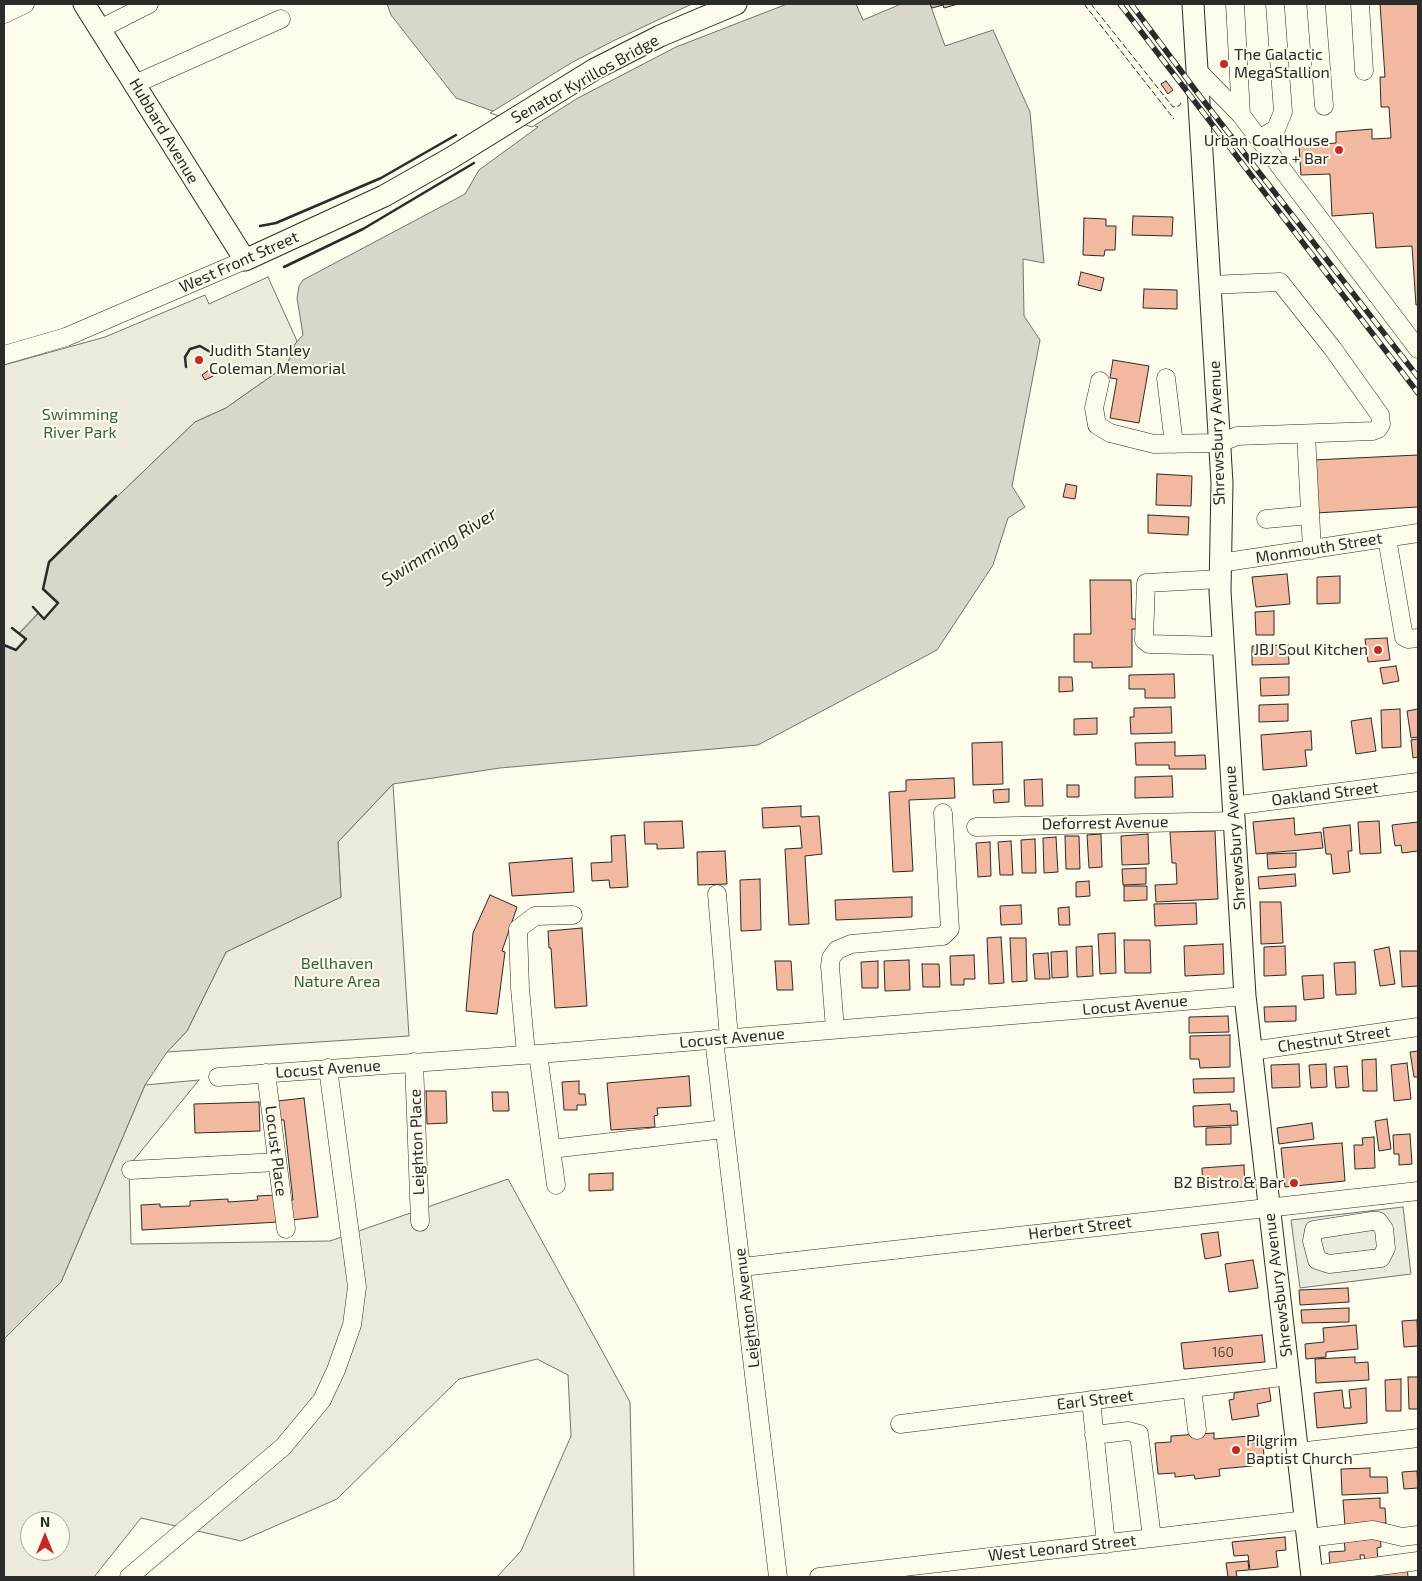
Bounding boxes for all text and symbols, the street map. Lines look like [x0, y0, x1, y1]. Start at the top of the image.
street label: Senator Kyrillos Bridge [508, 30, 662, 128]
place label: The Galactic MegaStallion [1234, 45, 1330, 83]
marker: The Galactic MegaStallion [1218, 58, 1230, 70]
street label: Hubbard Avenue [125, 75, 203, 187]
place label: Urban CoalHouse Pizza + Bar [1204, 131, 1329, 169]
marker: Urban CoalHouse Pizza + Bar [1333, 144, 1345, 156]
street label: West Front Street [176, 227, 302, 297]
place label: Judith Stanley Coleman Memorial [209, 341, 346, 379]
marker: Judith Stanley Coleman Memorial [193, 354, 205, 366]
street label: Shrewsbury Avenue [1205, 360, 1229, 506]
park label: Swimming River Park [42, 405, 118, 443]
water label: Swimming River [377, 503, 501, 591]
street label: Monmouth Street [1254, 529, 1384, 567]
place label: JBJ Soul Kitchen [1254, 640, 1368, 660]
marker: JBJ Soul Kitchen [1372, 644, 1384, 656]
street label: Shrewsbury Avenue [1220, 765, 1250, 911]
street label: Oakland Street [1270, 778, 1380, 810]
street label: Deforrest Avenue [1041, 812, 1169, 834]
park label: Bellhaven Nature Area [293, 954, 381, 992]
street label: Locust Avenue [1082, 991, 1188, 1019]
street label: Chestnut Street [1276, 1022, 1392, 1056]
street label: Locust Avenue [679, 1024, 785, 1052]
street label: Locust Avenue [275, 1056, 381, 1082]
street label: Leighton Place [406, 1089, 428, 1195]
street label: Locust Place [261, 1105, 291, 1197]
place label: B2 Bistro & Bar [1174, 1173, 1284, 1193]
marker: B2 Bistro & Bar [1288, 1177, 1300, 1189]
street label: Herbert Street [1027, 1212, 1133, 1244]
street label: Shrewsbury Avenue [1260, 1212, 1296, 1358]
street label: Leighton Avenue [730, 1247, 764, 1369]
house number: 160 [1212, 1344, 1234, 1360]
street label: Earl Street [1056, 1386, 1134, 1414]
place label: Pilgrim Baptist Church [1246, 1431, 1353, 1469]
marker: Pilgrim Baptist Church [1230, 1444, 1242, 1456]
north arrow [20, 1511, 70, 1561]
text: N [40, 1513, 50, 1530]
street label: West Leonard Street [987, 1531, 1137, 1565]

